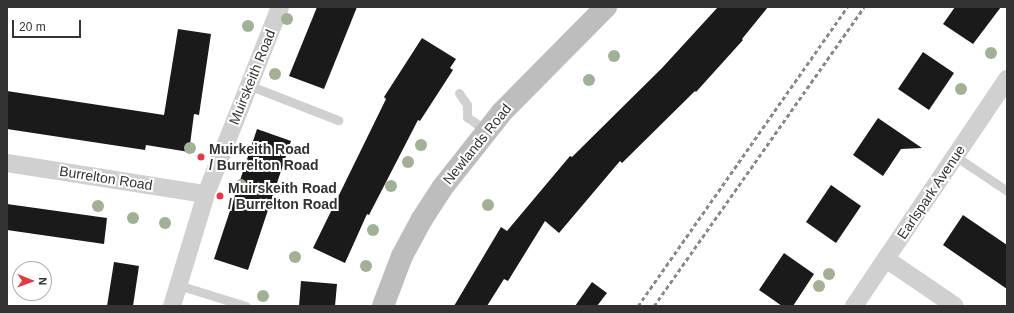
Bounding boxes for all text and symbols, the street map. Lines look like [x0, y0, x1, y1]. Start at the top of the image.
scale bar [14, 12, 83, 38]
text: 20 m [19, 20, 46, 34]
street label: Muirskeith Road [225, 27, 279, 127]
street label: Newlands Road [439, 100, 515, 188]
place label: Muirkeith Road / Burrelton Road [209, 141, 319, 174]
street label: Earlspark Avenue [893, 142, 969, 242]
marker: Muirkeith Road / Burrelton Road [196, 152, 206, 162]
street label: Burrelton Road [58, 162, 154, 194]
place label: Muirskeith Road / Burrelton Road [228, 180, 338, 212]
marker: Muirskeith Road / Burrelton Road [215, 191, 225, 201]
north arrow [12, 261, 52, 301]
text: N [37, 277, 49, 285]

